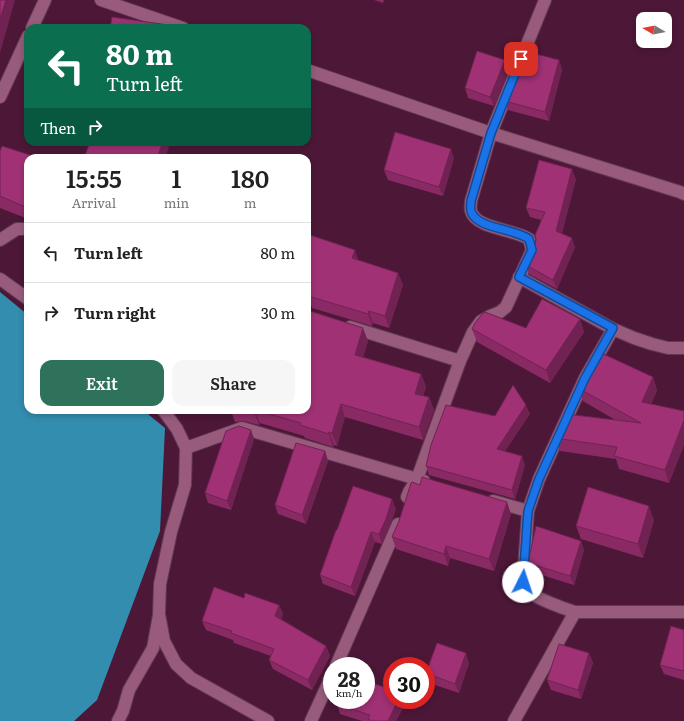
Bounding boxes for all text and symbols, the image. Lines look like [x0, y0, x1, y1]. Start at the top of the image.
north arrow [636, 12, 672, 48]
map controls [636, 12, 672, 48]
text: 80 m [106, 32, 173, 74]
icon: left [40, 40, 92, 92]
pin [504, 42, 538, 76]
icon: arrive [510, 48, 532, 70]
text: Turn left [106, 70, 183, 97]
text: Then [40, 116, 76, 139]
icon: right [84, 116, 106, 138]
text: 15:55 [66, 160, 122, 195]
text: 1 [171, 160, 181, 195]
text: 180 [231, 160, 269, 195]
text: Arrival [72, 193, 116, 212]
text: min [164, 193, 189, 212]
text: m [244, 193, 256, 212]
text: Turn left [74, 241, 143, 264]
text: 80 m [261, 241, 295, 264]
icon: left [40, 242, 62, 264]
text: Turn right [74, 301, 156, 324]
text: 30 m [261, 301, 295, 324]
icon: right [40, 302, 62, 324]
button: Exit [40, 360, 164, 406]
button: Share [172, 360, 295, 406]
position arrow [502, 561, 544, 603]
speed limit sign: 30 [383, 657, 435, 709]
text: 28 [338, 663, 360, 693]
text: km/h [336, 685, 362, 700]

